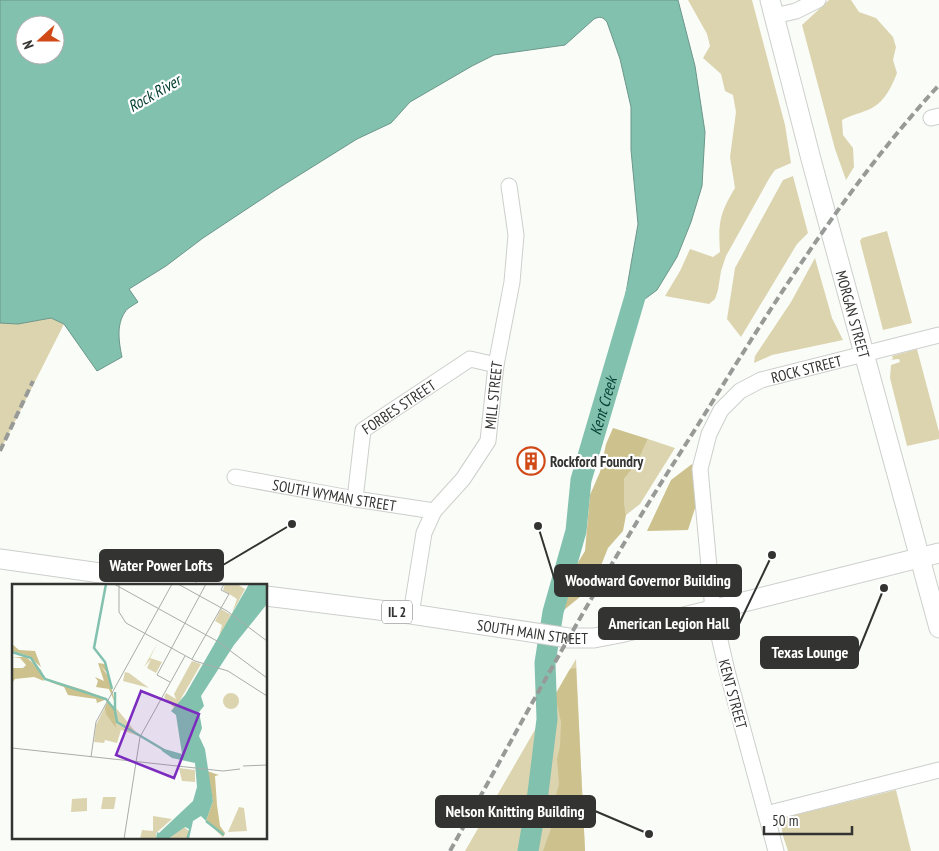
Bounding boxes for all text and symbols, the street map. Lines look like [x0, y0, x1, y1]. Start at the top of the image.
north arrow [15, 15, 65, 65]
text: N [18, 38, 38, 51]
water label: Rock River [124, 69, 186, 116]
street label: MORGAN STREET [832, 268, 874, 360]
street label: ROCK STREET [769, 350, 844, 387]
street label: MILL STREET [480, 359, 506, 430]
water label: Kent Creek [585, 373, 621, 437]
street label: FORBES STREET [358, 375, 439, 438]
building icon: Rockford Foundry [516, 446, 546, 476]
place label: Rockford Foundry [550, 452, 644, 471]
street label: SOUTH WYMAN STREET [271, 475, 398, 515]
callout: Water Power Lofts [100, 550, 223, 581]
text: Water Power Lofts [108, 555, 213, 575]
callout: Woodward Governor Building [555, 565, 741, 596]
text: Woodward Governor Building [564, 570, 731, 590]
inset map [12, 584, 268, 838]
road number: IL 2 [382, 600, 412, 624]
callout: American Legion Hall [599, 608, 739, 639]
text: American Legion Hall [608, 613, 730, 633]
street label: SOUTH MAIN STREET [476, 615, 588, 648]
callout: Texas Lounge [761, 637, 858, 668]
text: Texas Lounge [772, 642, 849, 662]
street label: KENT STREET [715, 657, 751, 731]
callout: Nelson Knitting Building [436, 796, 595, 827]
text: Nelson Knitting Building [445, 801, 585, 821]
scale bar [764, 804, 852, 836]
text: 50 m [772, 811, 798, 830]

